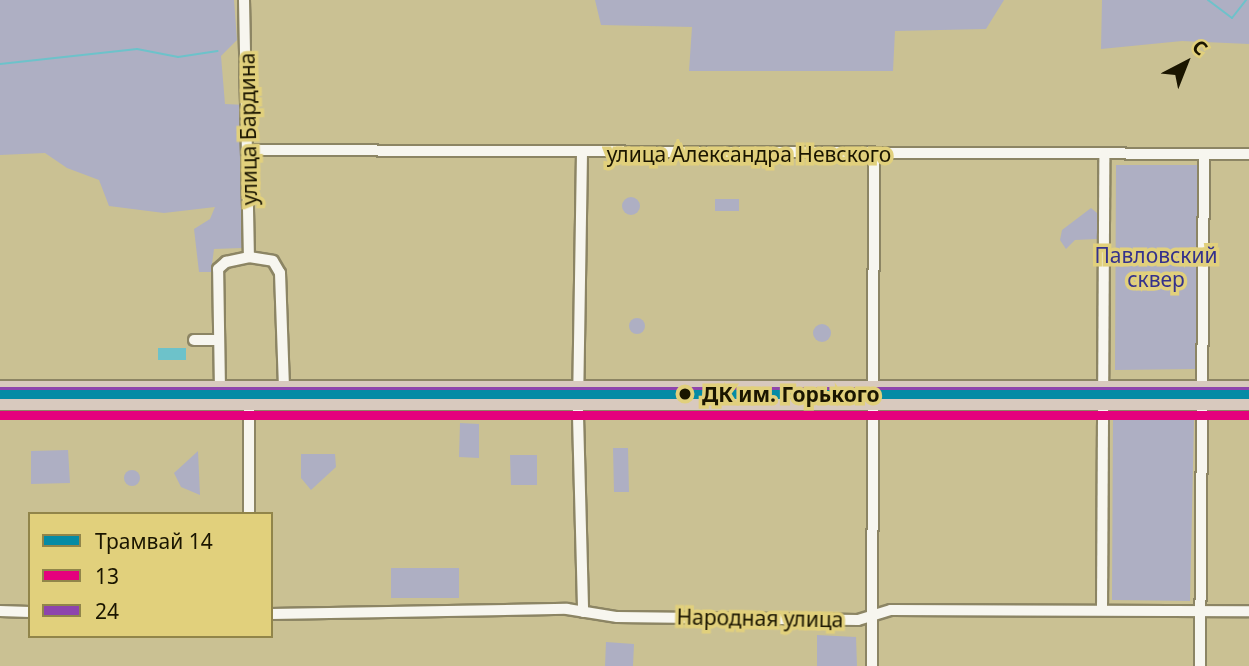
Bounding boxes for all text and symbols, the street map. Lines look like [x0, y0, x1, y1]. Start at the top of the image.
north arrow [1151, 28, 1221, 98]
text: С [1187, 34, 1213, 61]
street label: улица Бардина [234, 53, 262, 205]
street label: улица Александра Невского [607, 141, 891, 167]
park label: Павловский сквер [1094, 242, 1218, 292]
place label: ДК им. Горького [702, 381, 880, 407]
marker: ДК им. Горького [674, 383, 696, 405]
legend [28, 512, 273, 638]
text: Трамвай 14 [95, 527, 213, 555]
text: 13 [95, 562, 119, 590]
text: 24 [95, 597, 119, 625]
street label: Народная улица [676, 604, 844, 632]

